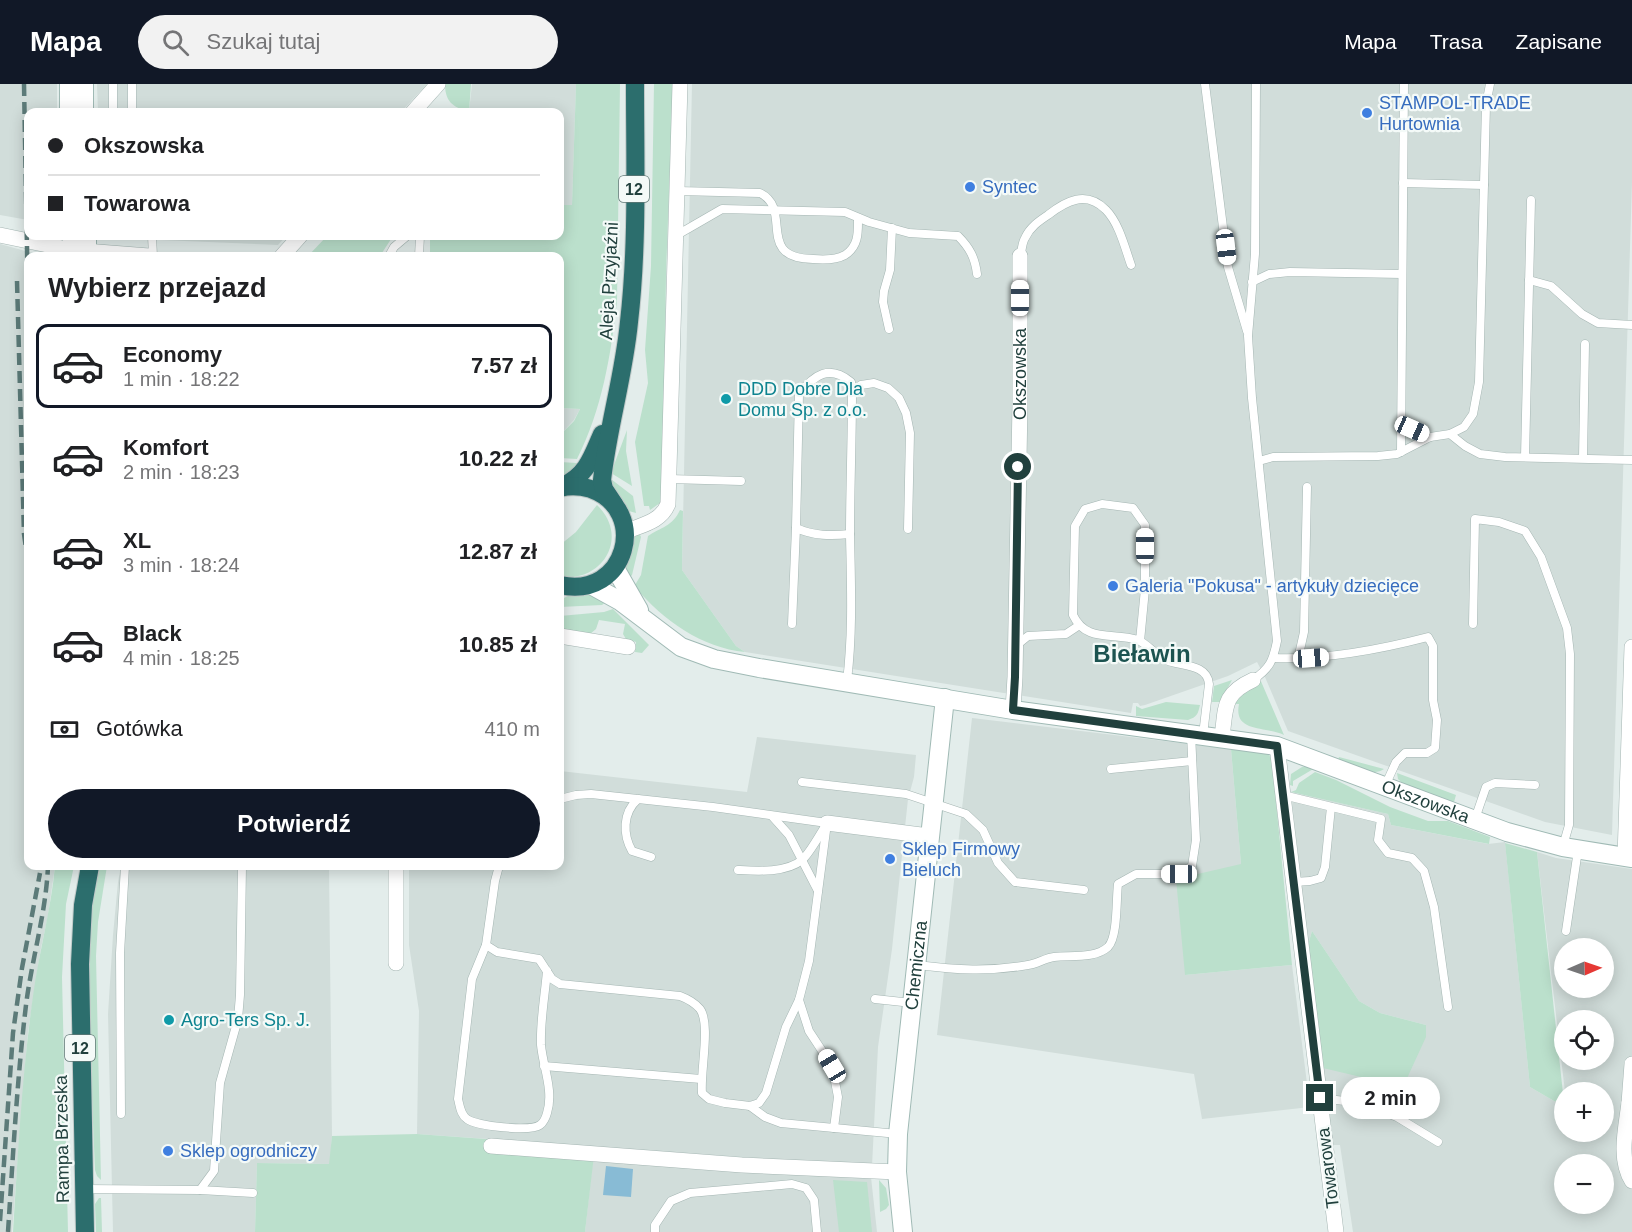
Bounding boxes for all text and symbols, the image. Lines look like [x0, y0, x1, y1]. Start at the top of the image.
search box [138, 15, 558, 69]
text: Mapa [30, 26, 102, 57]
icon: search [159, 26, 192, 59]
text: Szukaj tutaj [207, 29, 320, 54]
text: Mapa [1344, 30, 1397, 53]
text: Trasa [1430, 30, 1483, 53]
text: Zapisane [1516, 30, 1602, 53]
place label: STAMPOL-TRADE Hurtownia [1379, 93, 1531, 134]
marker: STAMPOL-TRADE Hurtownia [1360, 106, 1374, 120]
text: Okszowska [84, 133, 204, 158]
road number: 12 [619, 176, 649, 202]
place label: Syntec [982, 177, 1037, 197]
marker: Syntec [963, 180, 977, 194]
text: Towarowa [84, 191, 190, 216]
street label: Aleja Przyjaźni [596, 222, 622, 340]
car [1215, 228, 1237, 266]
text: Wybierz przejazd [48, 273, 267, 303]
car [1011, 280, 1029, 316]
street label: Okszowska [1010, 327, 1030, 420]
icon: car [51, 339, 105, 393]
text: Economy [123, 342, 222, 367]
text: 7.57 zł [471, 353, 537, 378]
text: 1 min · 18:22 [123, 368, 240, 390]
place label: DDD Dobre Dla Domu Sp. z o.o. [738, 379, 867, 420]
marker: DDD Dobre Dla Domu Sp. z o.o. [719, 392, 733, 406]
car [1392, 413, 1432, 445]
icon: car [51, 432, 105, 486]
text: Komfort [123, 435, 209, 460]
text: 10.22 zł [459, 446, 537, 471]
route start [1004, 453, 1031, 480]
text: 2 min · 18:23 [123, 461, 240, 483]
icon: car [51, 525, 105, 579]
text: XL [123, 528, 151, 553]
car [1136, 528, 1154, 564]
text: 12.87 zł [459, 539, 537, 564]
text: 3 min · 18:24 [123, 554, 240, 576]
place label: Galeria "Pokusa" - artykuły dziecięce [1125, 576, 1419, 596]
marker: Galeria "Pokusa" - artykuły dziecięce [1106, 579, 1120, 593]
icon: car [51, 618, 105, 672]
text: Black [123, 621, 182, 646]
text: 10.85 zł [459, 632, 537, 657]
district label: Bieławin [1093, 640, 1191, 667]
text: 4 min · 18:25 [123, 647, 240, 669]
car [1292, 648, 1330, 668]
icon: cash [48, 713, 81, 746]
text: Gotówka [96, 716, 183, 741]
text: 410 m [484, 718, 540, 740]
street label: Okszowska [1379, 776, 1473, 827]
button: Potwierdź [48, 789, 540, 858]
place label: Sklep Firmowy Bieluch [902, 839, 1020, 880]
marker: Sklep Firmowy Bieluch [883, 852, 897, 866]
car [1161, 865, 1197, 883]
street label: Chemiczna [901, 918, 931, 1011]
north arrow [1554, 938, 1614, 998]
map controls [1554, 938, 1614, 1214]
place label: Agro-Ters Sp. J. [181, 1010, 310, 1030]
button: locate [1554, 1010, 1614, 1070]
marker: Agro-Ters Sp. J. [162, 1013, 176, 1027]
road number: 12 [65, 1035, 95, 1061]
car [815, 1046, 849, 1086]
street label: Rampa Brzeska [51, 1074, 73, 1203]
callout: 2 min [1341, 1077, 1440, 1119]
button: + [1554, 1082, 1614, 1142]
route end [1306, 1084, 1333, 1111]
text: 2 min [1364, 1087, 1417, 1109]
street label: Towarowa [1313, 1126, 1343, 1209]
place label: Sklep ogrodniczy [180, 1141, 317, 1161]
marker: Sklep ogrodniczy [161, 1144, 175, 1158]
button: − [1554, 1154, 1614, 1214]

